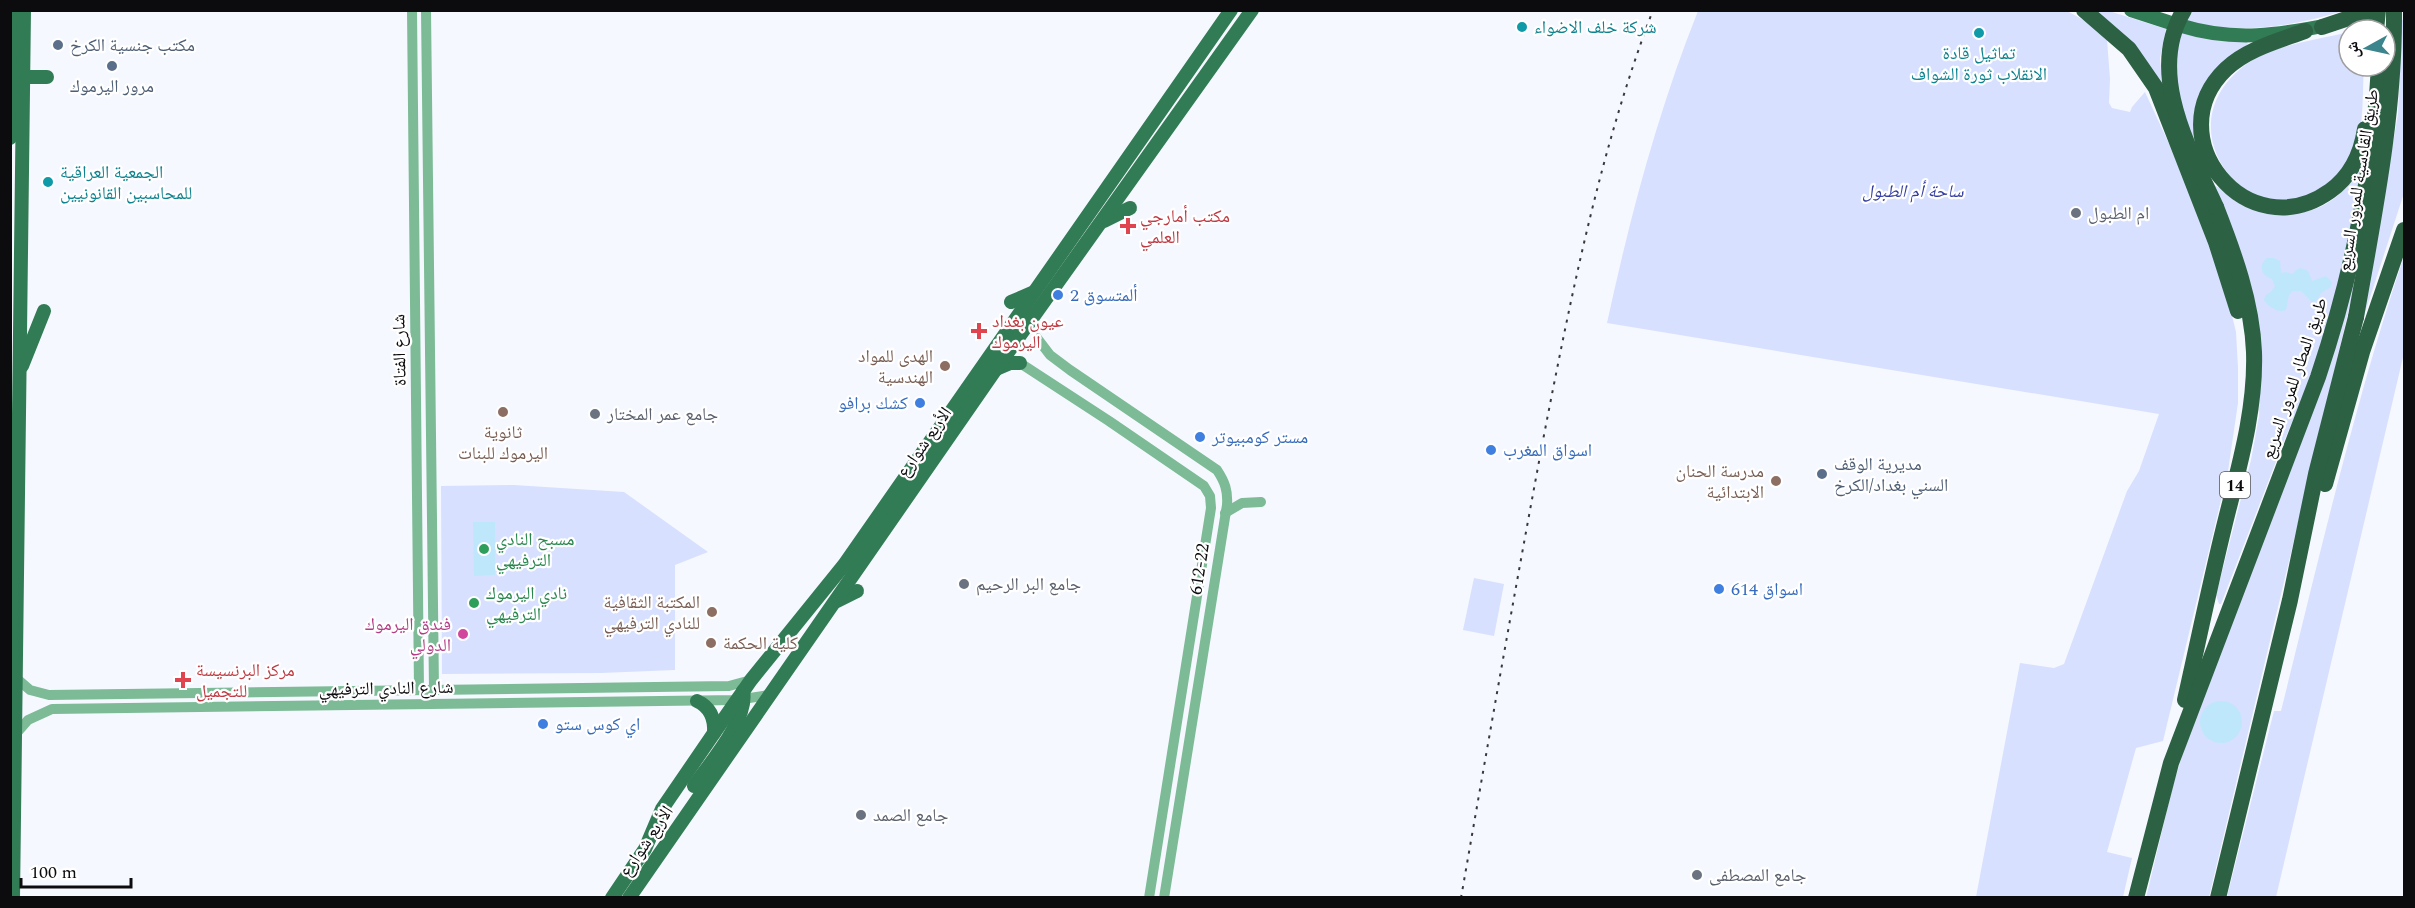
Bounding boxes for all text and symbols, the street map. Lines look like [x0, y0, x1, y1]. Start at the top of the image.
place label: شركة خلف الاضواء [1534, 14, 1657, 41]
north arrow [2337, 18, 2397, 78]
marker: شركة خلف الاضواء [1515, 20, 1529, 34]
marker: تماثيل قادة الانقلاب ثورة الشواف [1972, 26, 1986, 40]
place label: مكتب جنسية الكرخ [70, 32, 195, 59]
marker: مكتب جنسية الكرخ [51, 38, 65, 52]
place label: تماثيل قادة الانقلاب ثورة الشواف [1911, 40, 2047, 88]
text: ش [2340, 40, 2366, 60]
marker: مرور اليرموك [105, 59, 119, 73]
place label: مرور اليرموك [70, 73, 154, 100]
street label: طريق القادسية للمرور السريع [2331, 87, 2386, 273]
place label: الجمعية العراقية للمحاسبين القانونيين [60, 159, 192, 207]
marker: الجمعية العراقية للمحاسبين القانونيين [41, 175, 55, 189]
park label: ساحة أم الطبول [1862, 178, 1964, 205]
place label: ام الطبول [2088, 200, 2149, 227]
place label: مكتب أمارجي العلمي [1140, 203, 1230, 252]
marker: ام الطبول [2069, 206, 2083, 220]
marker: مكتب أمارجي العلمي [1121, 219, 1135, 233]
place label: ألمتسوق 2 [1070, 282, 1138, 309]
marker: ألمتسوق 2 [1051, 288, 1065, 302]
street label: طريق المطار للمرور السريع [2254, 294, 2335, 463]
place label: عيون بغداد اليرموك [992, 308, 1064, 356]
street label: شارع الفتاة [385, 314, 414, 386]
marker: عيون بغداد اليرموك [970, 322, 988, 340]
place label: الهدى للمواد الهندسية [858, 343, 933, 391]
marker: الهدى للمواد الهندسية [938, 359, 952, 373]
place label: كشك برافو [838, 390, 909, 417]
marker: كشك برافو [913, 396, 927, 410]
place label: جامع عمر المختار [606, 401, 718, 428]
street label: الأربع شوارع [890, 401, 959, 483]
marker: ثانوية اليرموك للبنات [496, 405, 510, 419]
marker: جامع عمر المختار [588, 407, 602, 421]
place label: ثانوية اليرموك للبنات [458, 419, 548, 467]
place label: مستر كومبيوتر [1211, 424, 1308, 451]
marker: مستر كومبيوتر [1193, 430, 1207, 444]
place label: اسواق المغرب [1503, 437, 1592, 464]
marker: اسواق المغرب [1484, 443, 1498, 457]
place label: مديرية الوقف السني بغداد/الكرخ [1834, 451, 1948, 500]
place label: مدرسة الحنان الابتدائية [1675, 458, 1764, 506]
marker: مديرية الوقف السني بغداد/الكرخ [1815, 467, 1829, 481]
road number: 14 [2220, 472, 2250, 498]
marker: مدرسة الحنان الابتدائية [1769, 474, 1783, 488]
place label: مسبح النادي الترفيهي [496, 526, 574, 575]
street label: 612-22 [1182, 541, 1217, 597]
marker: مسبح النادي الترفيهي [477, 542, 491, 556]
place label: جامع البر الرحيم [976, 571, 1081, 598]
place label: اسواق 614 [1731, 576, 1803, 603]
marker: جامع البر الرحيم [957, 577, 971, 591]
place label: نادي اليرموك الترفيهي [486, 580, 567, 629]
marker: اسواق 614 [1712, 582, 1726, 596]
place label: المكتبة الثقافية للنادي الترفيهي [604, 589, 700, 638]
marker: نادي اليرموك الترفيهي [467, 596, 481, 610]
marker: المكتبة الثقافية للنادي الترفيهي [705, 605, 719, 619]
place label: فندق اليرموك الدولي [365, 611, 451, 660]
marker: فندق اليرموك الدولي [456, 627, 470, 641]
place label: كلية الحكمة [723, 630, 798, 657]
marker: كلية الحكمة [704, 636, 718, 650]
place label: مركز البرنسيسة للتجميل [196, 657, 295, 705]
marker: مركز البرنسيسة للتجميل [174, 671, 192, 689]
street label: شارع النادي الترفيهي [318, 674, 454, 704]
place label: اي كوس ستو [555, 711, 640, 739]
marker: اي كوس ستو [536, 717, 550, 731]
street label: الأربع شوارع [613, 800, 680, 882]
place label: جامع الصمد [873, 802, 948, 829]
marker: جامع الصمد [854, 808, 868, 822]
scale bar [21, 851, 130, 889]
text: 100 m [30, 859, 77, 886]
place label: جامع المصطفى [1709, 862, 1807, 889]
marker: جامع المصطفى [1690, 868, 1704, 882]

